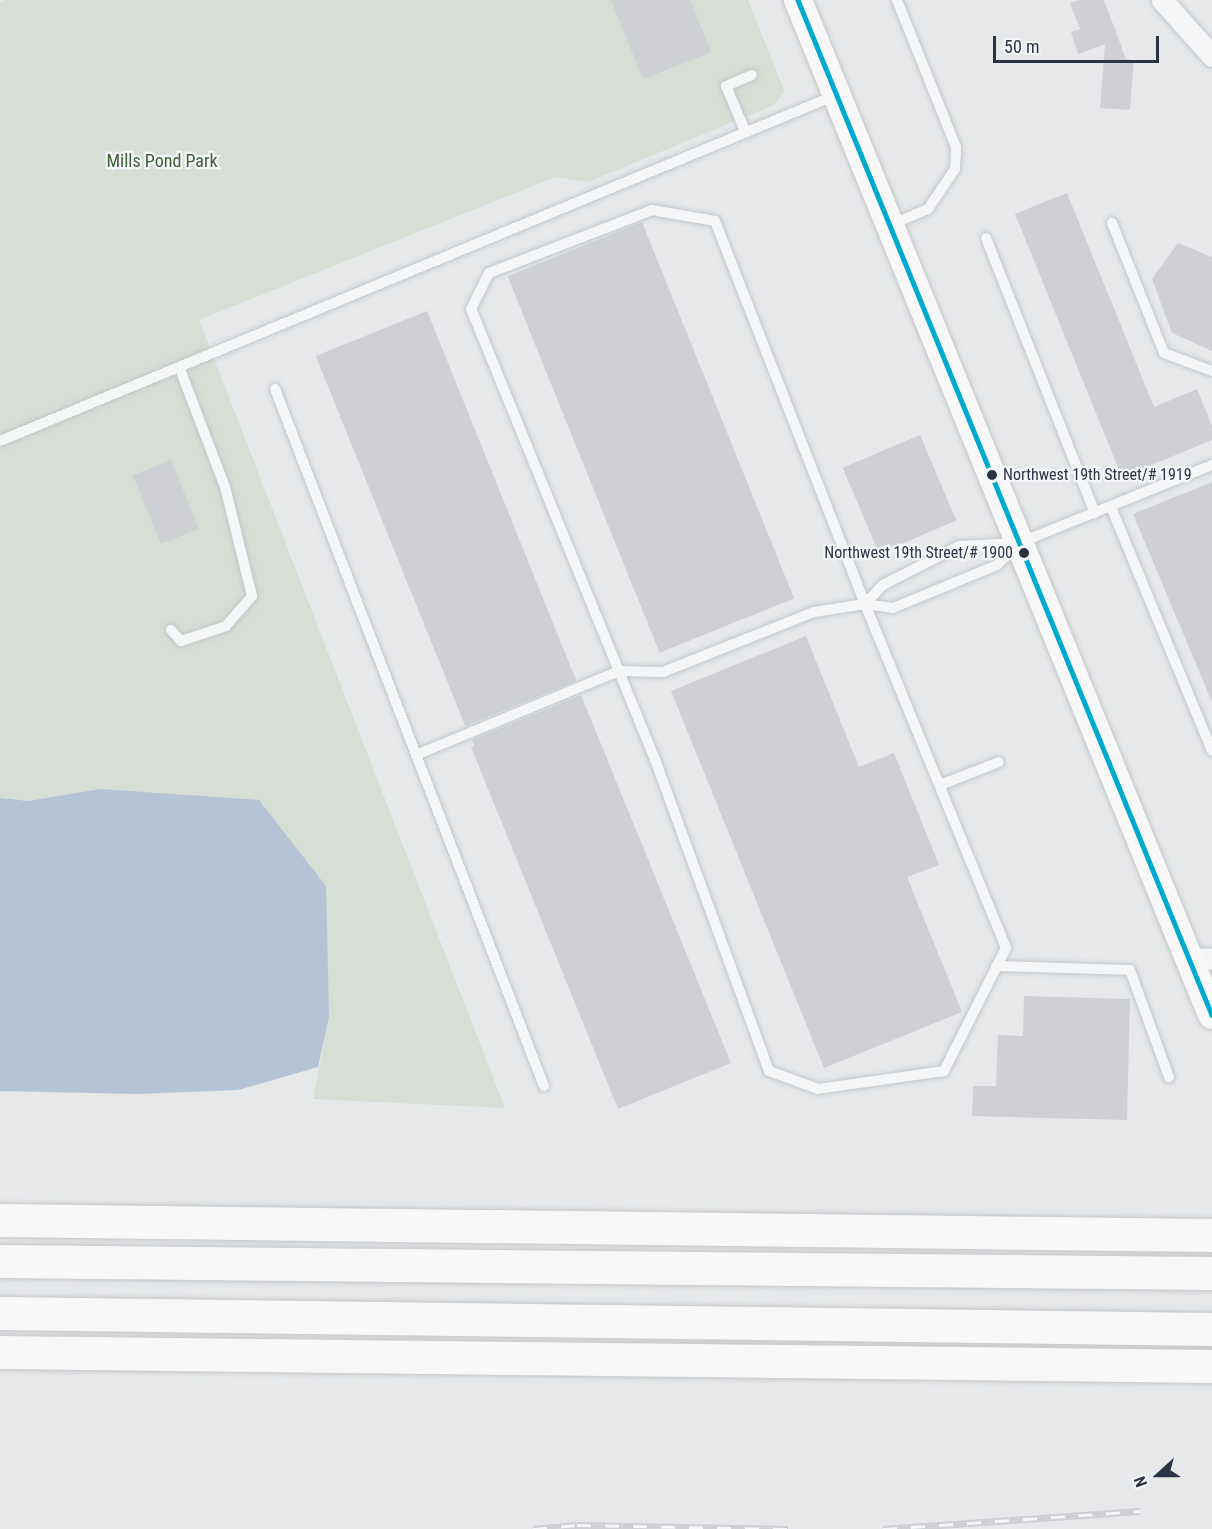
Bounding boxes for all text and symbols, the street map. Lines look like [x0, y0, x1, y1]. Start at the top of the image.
scale bar [996, 24, 1162, 62]
text: 50 m [1004, 36, 1039, 57]
park label: Mills Pond Park [106, 150, 218, 172]
place label: Northwest 19th Street/# 1919 [1003, 465, 1192, 485]
marker: Northwest 19th Street/# 1919 [986, 469, 998, 481]
place label: Northwest 19th Street/# 1900 [824, 543, 1013, 563]
marker: Northwest 19th Street/# 1900 [1018, 547, 1030, 559]
north arrow [1128, 1445, 1188, 1505]
text: N [1130, 1474, 1151, 1490]

